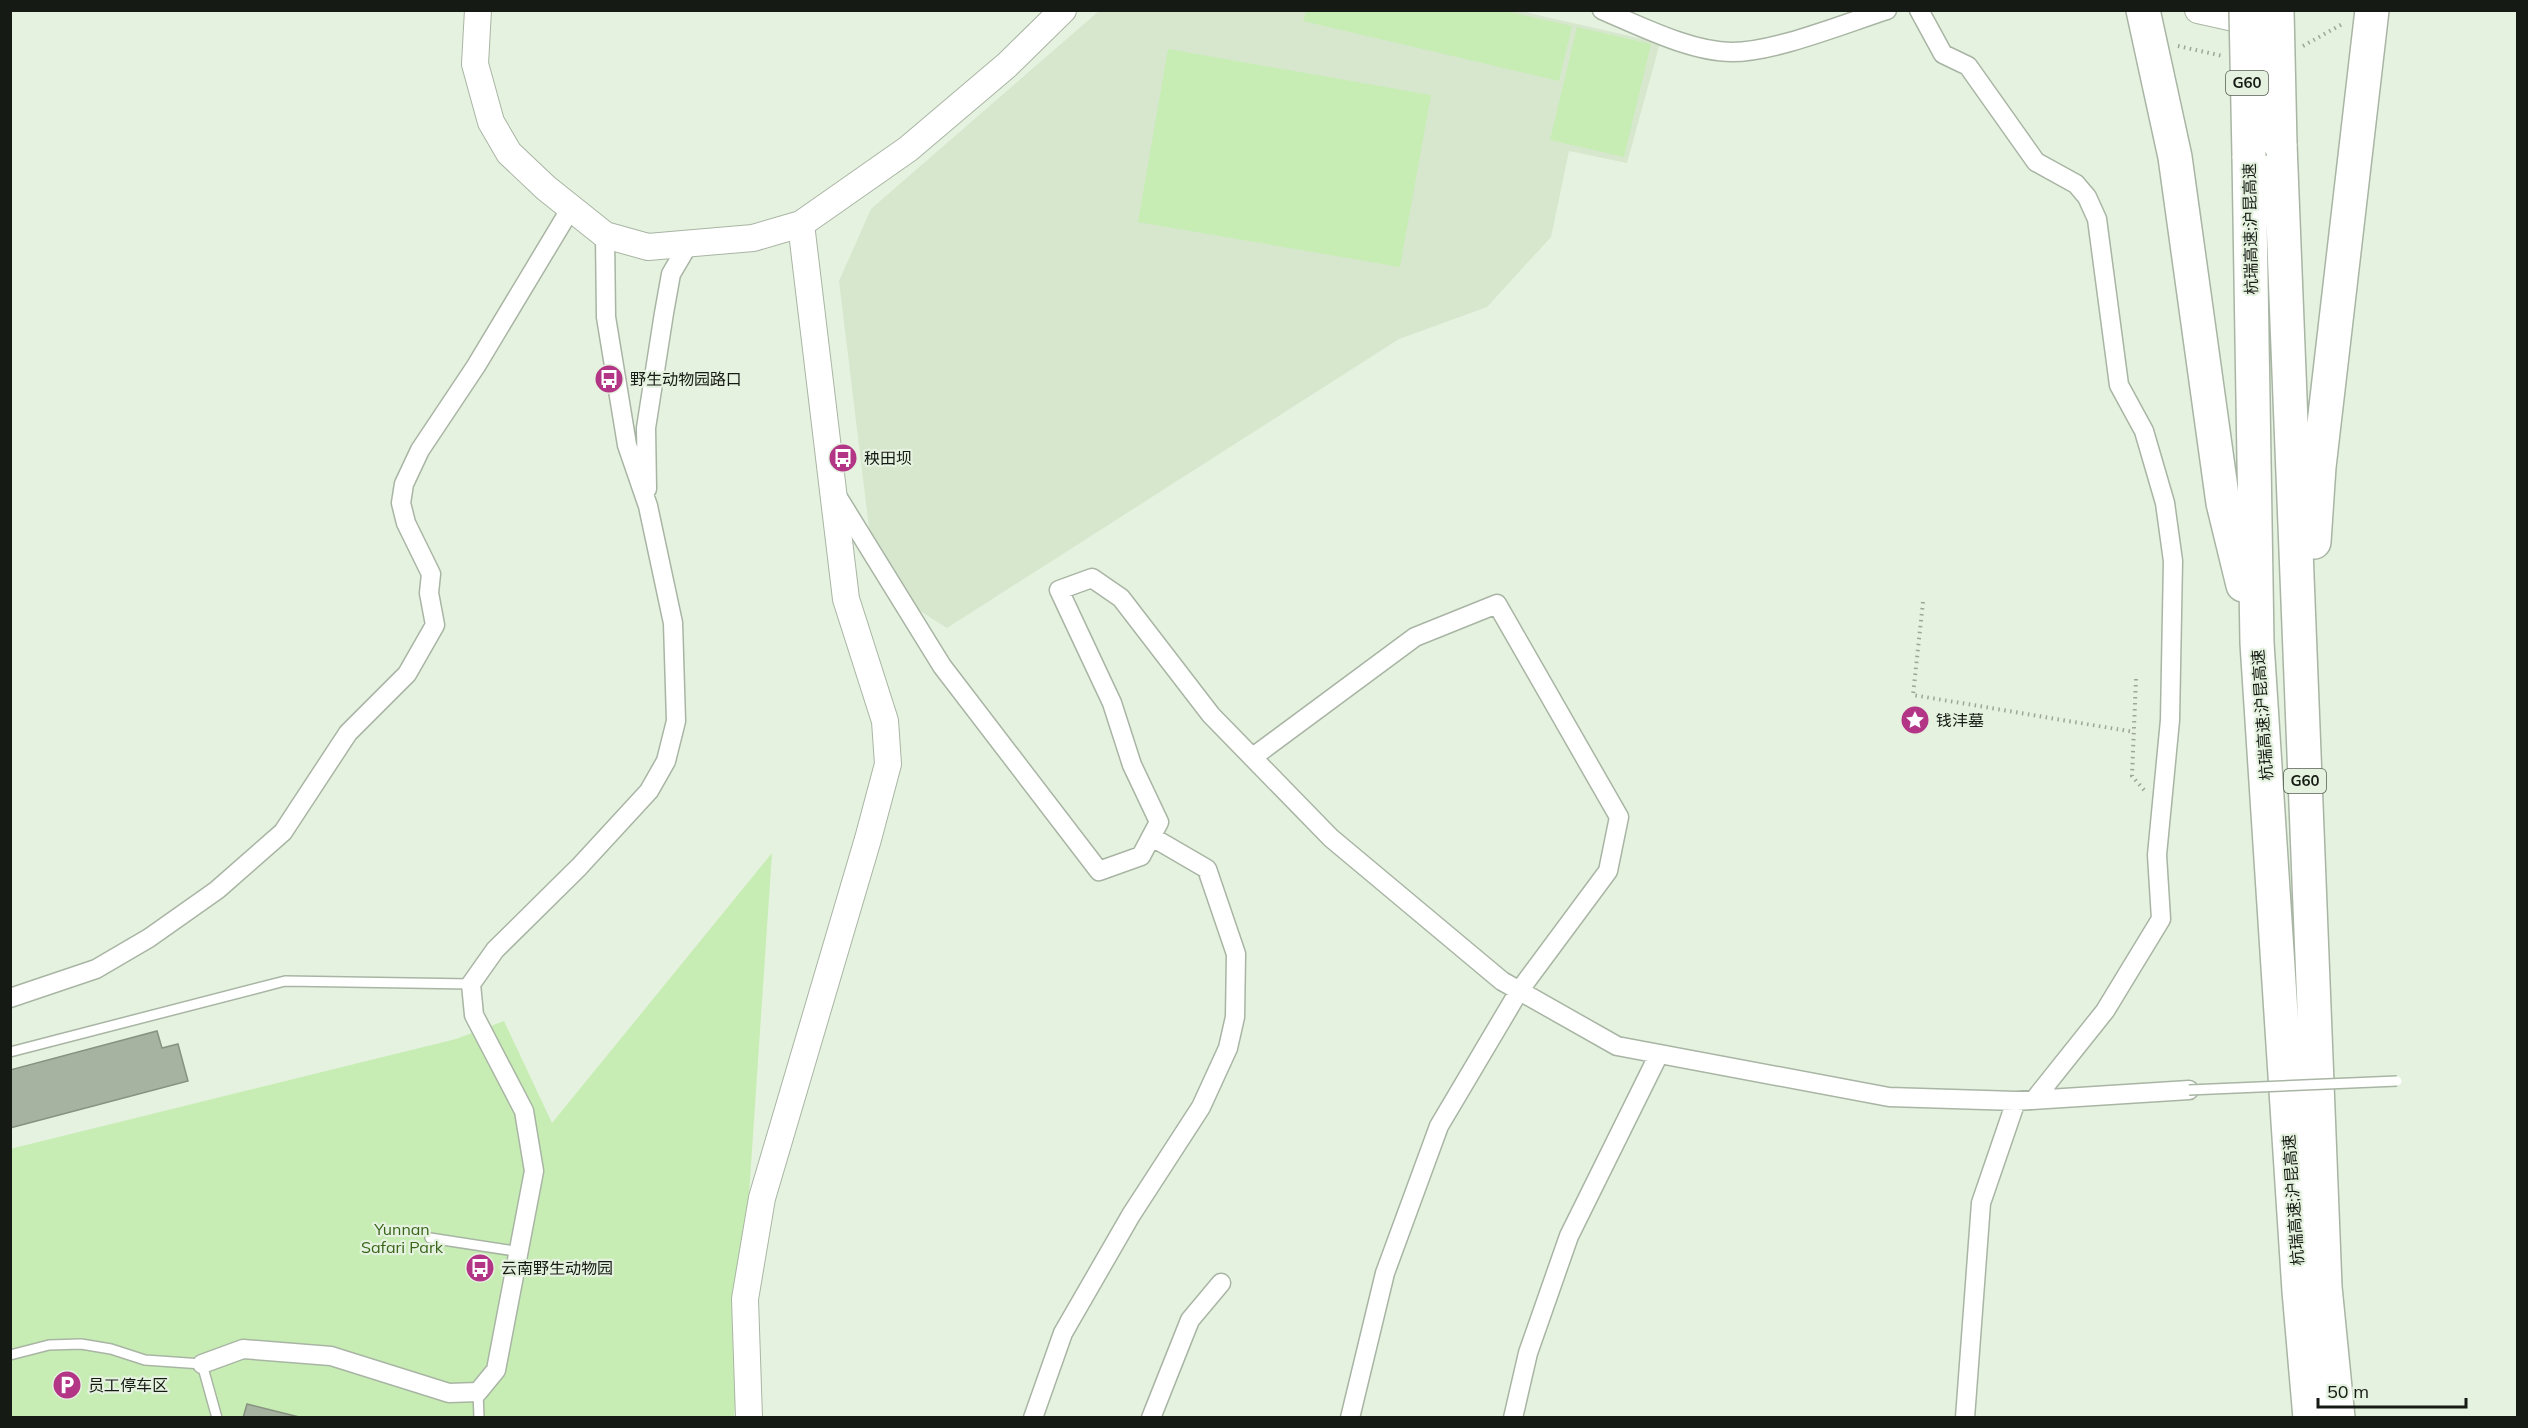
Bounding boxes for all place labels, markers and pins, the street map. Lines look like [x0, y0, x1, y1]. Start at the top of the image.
bus stop icon: 野生动物园路口 [593, 363, 625, 395]
place label: 野生动物园路口 [630, 369, 742, 389]
bus stop icon: 秧田坝 [827, 442, 859, 474]
place label: 秧田坝 [864, 448, 912, 468]
place icon: 钱沣墓 [1899, 704, 1931, 736]
place label: 钱沣墓 [1936, 710, 1984, 730]
bus stop icon: 云南野生动物园 [464, 1252, 496, 1284]
place label: 云南野生动物园 [501, 1258, 613, 1278]
parking icon: 员工停车区 [51, 1369, 83, 1401]
place label: 员工停车区 [88, 1375, 168, 1395]

